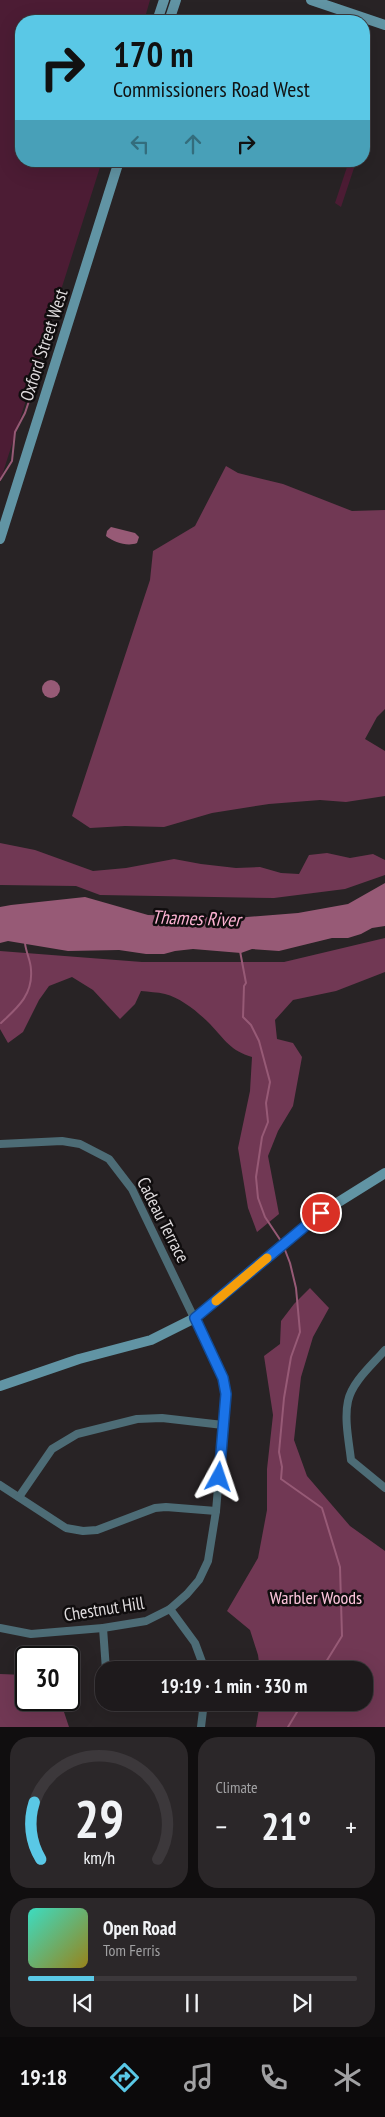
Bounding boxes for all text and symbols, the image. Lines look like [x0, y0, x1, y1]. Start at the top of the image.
text: 170 m [113, 31, 194, 77]
icon: right [30, 35, 95, 100]
text: Commissioners Road West [113, 75, 310, 103]
icon: left [126, 130, 154, 158]
icon: ahead [179, 130, 207, 158]
icon: right [232, 130, 260, 158]
street label: Oxford Street West [15, 286, 72, 404]
water label: Thames River [151, 904, 244, 932]
street label: Cadeau Terrace [132, 1173, 195, 1266]
pin [300, 1192, 342, 1234]
icon: arrive [307, 1199, 335, 1227]
position arrow [192, 1450, 244, 1502]
park label: Warbler Woods [270, 1586, 362, 1609]
street label: Chestnut Hill [62, 1591, 147, 1626]
speed limit sign: 30 [15, 1646, 80, 1711]
text: 19:19 · 1 min · 330 m [161, 1674, 307, 1698]
text: Climate [216, 1777, 258, 1797]
text: 29 [74, 1785, 124, 1852]
text: 21° [261, 1801, 311, 1850]
text: − [216, 1808, 227, 1845]
text: + [345, 1808, 357, 1845]
text: km/h [83, 1846, 115, 1869]
text: Open Road [103, 1916, 176, 1940]
text: Tom Ferris [103, 1940, 160, 1960]
icon: previous [69, 1989, 97, 2017]
icon: pause [178, 1989, 206, 2017]
icon: next [288, 1989, 316, 2017]
icon: directions [107, 2060, 142, 2095]
icon: music [181, 2060, 216, 2095]
icon: phone [256, 2060, 291, 2095]
icon: climate [330, 2060, 365, 2095]
text: 19:18 [20, 2063, 67, 2091]

